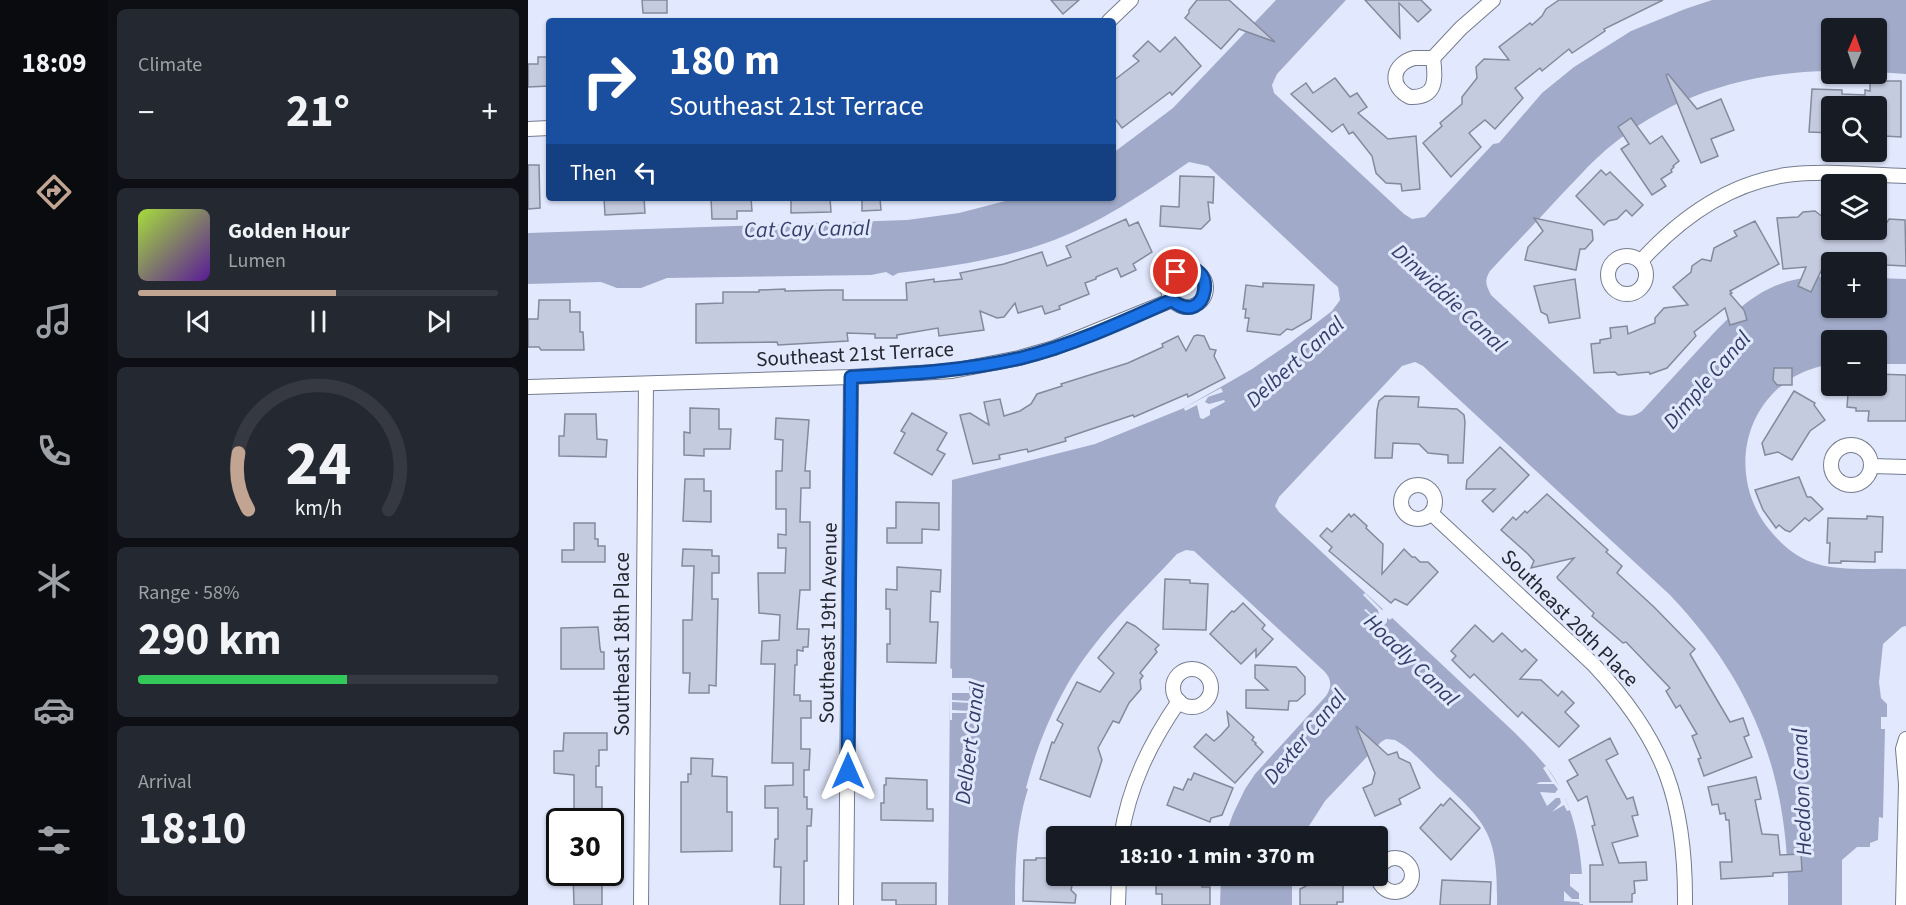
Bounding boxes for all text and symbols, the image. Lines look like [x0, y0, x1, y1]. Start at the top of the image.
north arrow [1821, 18, 1887, 84]
map controls [1821, 18, 1887, 396]
text: 180 m [669, 31, 780, 91]
icon: right [570, 42, 648, 120]
text: 18:09 [21, 44, 87, 83]
text: Climate [138, 51, 202, 79]
text: 21° [286, 80, 350, 144]
text: Southeast 21st Terrace [669, 87, 924, 126]
text: − [138, 89, 154, 136]
text: + [482, 89, 498, 136]
button: search [1821, 96, 1887, 162]
icon: left [629, 156, 662, 189]
text: Then [570, 157, 617, 189]
icon: directions [33, 171, 75, 213]
button: layers [1821, 174, 1887, 240]
water label: Cat Cay Canal [744, 212, 871, 246]
text: Golden Hour [228, 215, 350, 247]
water label: Dinwiddie Canal [1384, 236, 1514, 360]
pin [1150, 246, 1201, 297]
text: Lumen [228, 247, 286, 275]
button: + [1821, 252, 1887, 318]
icon: arrive [1159, 255, 1192, 288]
icon: music [33, 300, 75, 342]
icon: previous [182, 305, 215, 338]
icon: pause [302, 305, 335, 338]
icon: next [422, 305, 455, 338]
water label: Delbert Canal [1239, 309, 1352, 415]
water label: Dimple Canal [1655, 324, 1759, 436]
button: − [1821, 330, 1887, 396]
street label: Southeast 21st Terrace [755, 334, 955, 374]
text: 24 [285, 420, 351, 509]
icon: phone [33, 430, 75, 472]
text: km/h [294, 493, 342, 524]
street label: Southeast 19th Avenue [811, 522, 845, 724]
street label: Southeast 20th Place [1494, 542, 1646, 694]
street label: Southeast 18th Place [607, 552, 637, 736]
icon: climate [33, 560, 75, 602]
text: Range · 58% [138, 579, 239, 607]
water label: Hoadly Canal [1356, 606, 1466, 714]
text: 290 km [138, 608, 282, 672]
water label: Delbert Canal [947, 679, 993, 806]
water label: Dexter Canal [1256, 682, 1355, 791]
icon: car [33, 689, 75, 731]
water label: Heddon Canal [1784, 727, 1820, 856]
position arrow [816, 739, 880, 803]
text: Arrival [138, 768, 192, 796]
text: 18:10 [138, 797, 247, 861]
speed limit sign: 30 [546, 808, 624, 886]
icon: filters [33, 819, 75, 861]
text: 18:10 · 1 min · 370 m [1119, 840, 1315, 872]

